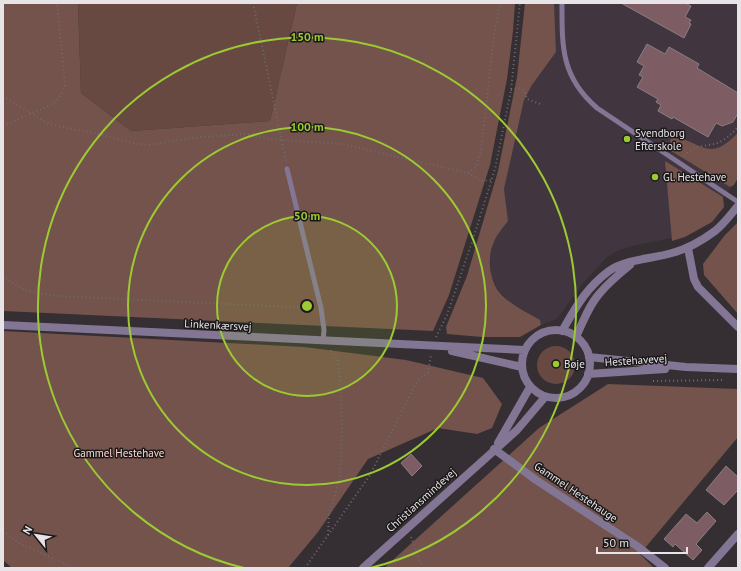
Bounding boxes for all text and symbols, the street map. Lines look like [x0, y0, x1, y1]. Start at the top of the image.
text: 150 m [290, 29, 324, 44]
text: 100 m [290, 119, 324, 134]
place label: Svendborg Efterskole [635, 126, 685, 153]
marker: Svendborg Efterskole [622, 134, 632, 144]
place label: Gl. Hestehave [663, 170, 727, 184]
marker: Gl. Hestehave [650, 172, 660, 182]
text: 50 m [294, 208, 320, 223]
centre of rings [300, 299, 314, 313]
street label: Linkenkærsvej [184, 316, 252, 334]
street label: Hestehavevej [604, 351, 668, 369]
place label: Bøje [564, 357, 585, 371]
marker: Bøje [551, 359, 561, 369]
park label: Gammel Hestehave [74, 446, 165, 460]
street label: Gammel Hestehauge [532, 459, 621, 525]
street label: Christiansmindevej [383, 465, 459, 535]
north arrow [16, 515, 56, 555]
text: N [19, 523, 35, 537]
scale bar [597, 529, 687, 555]
text: 50 m [603, 535, 629, 550]

